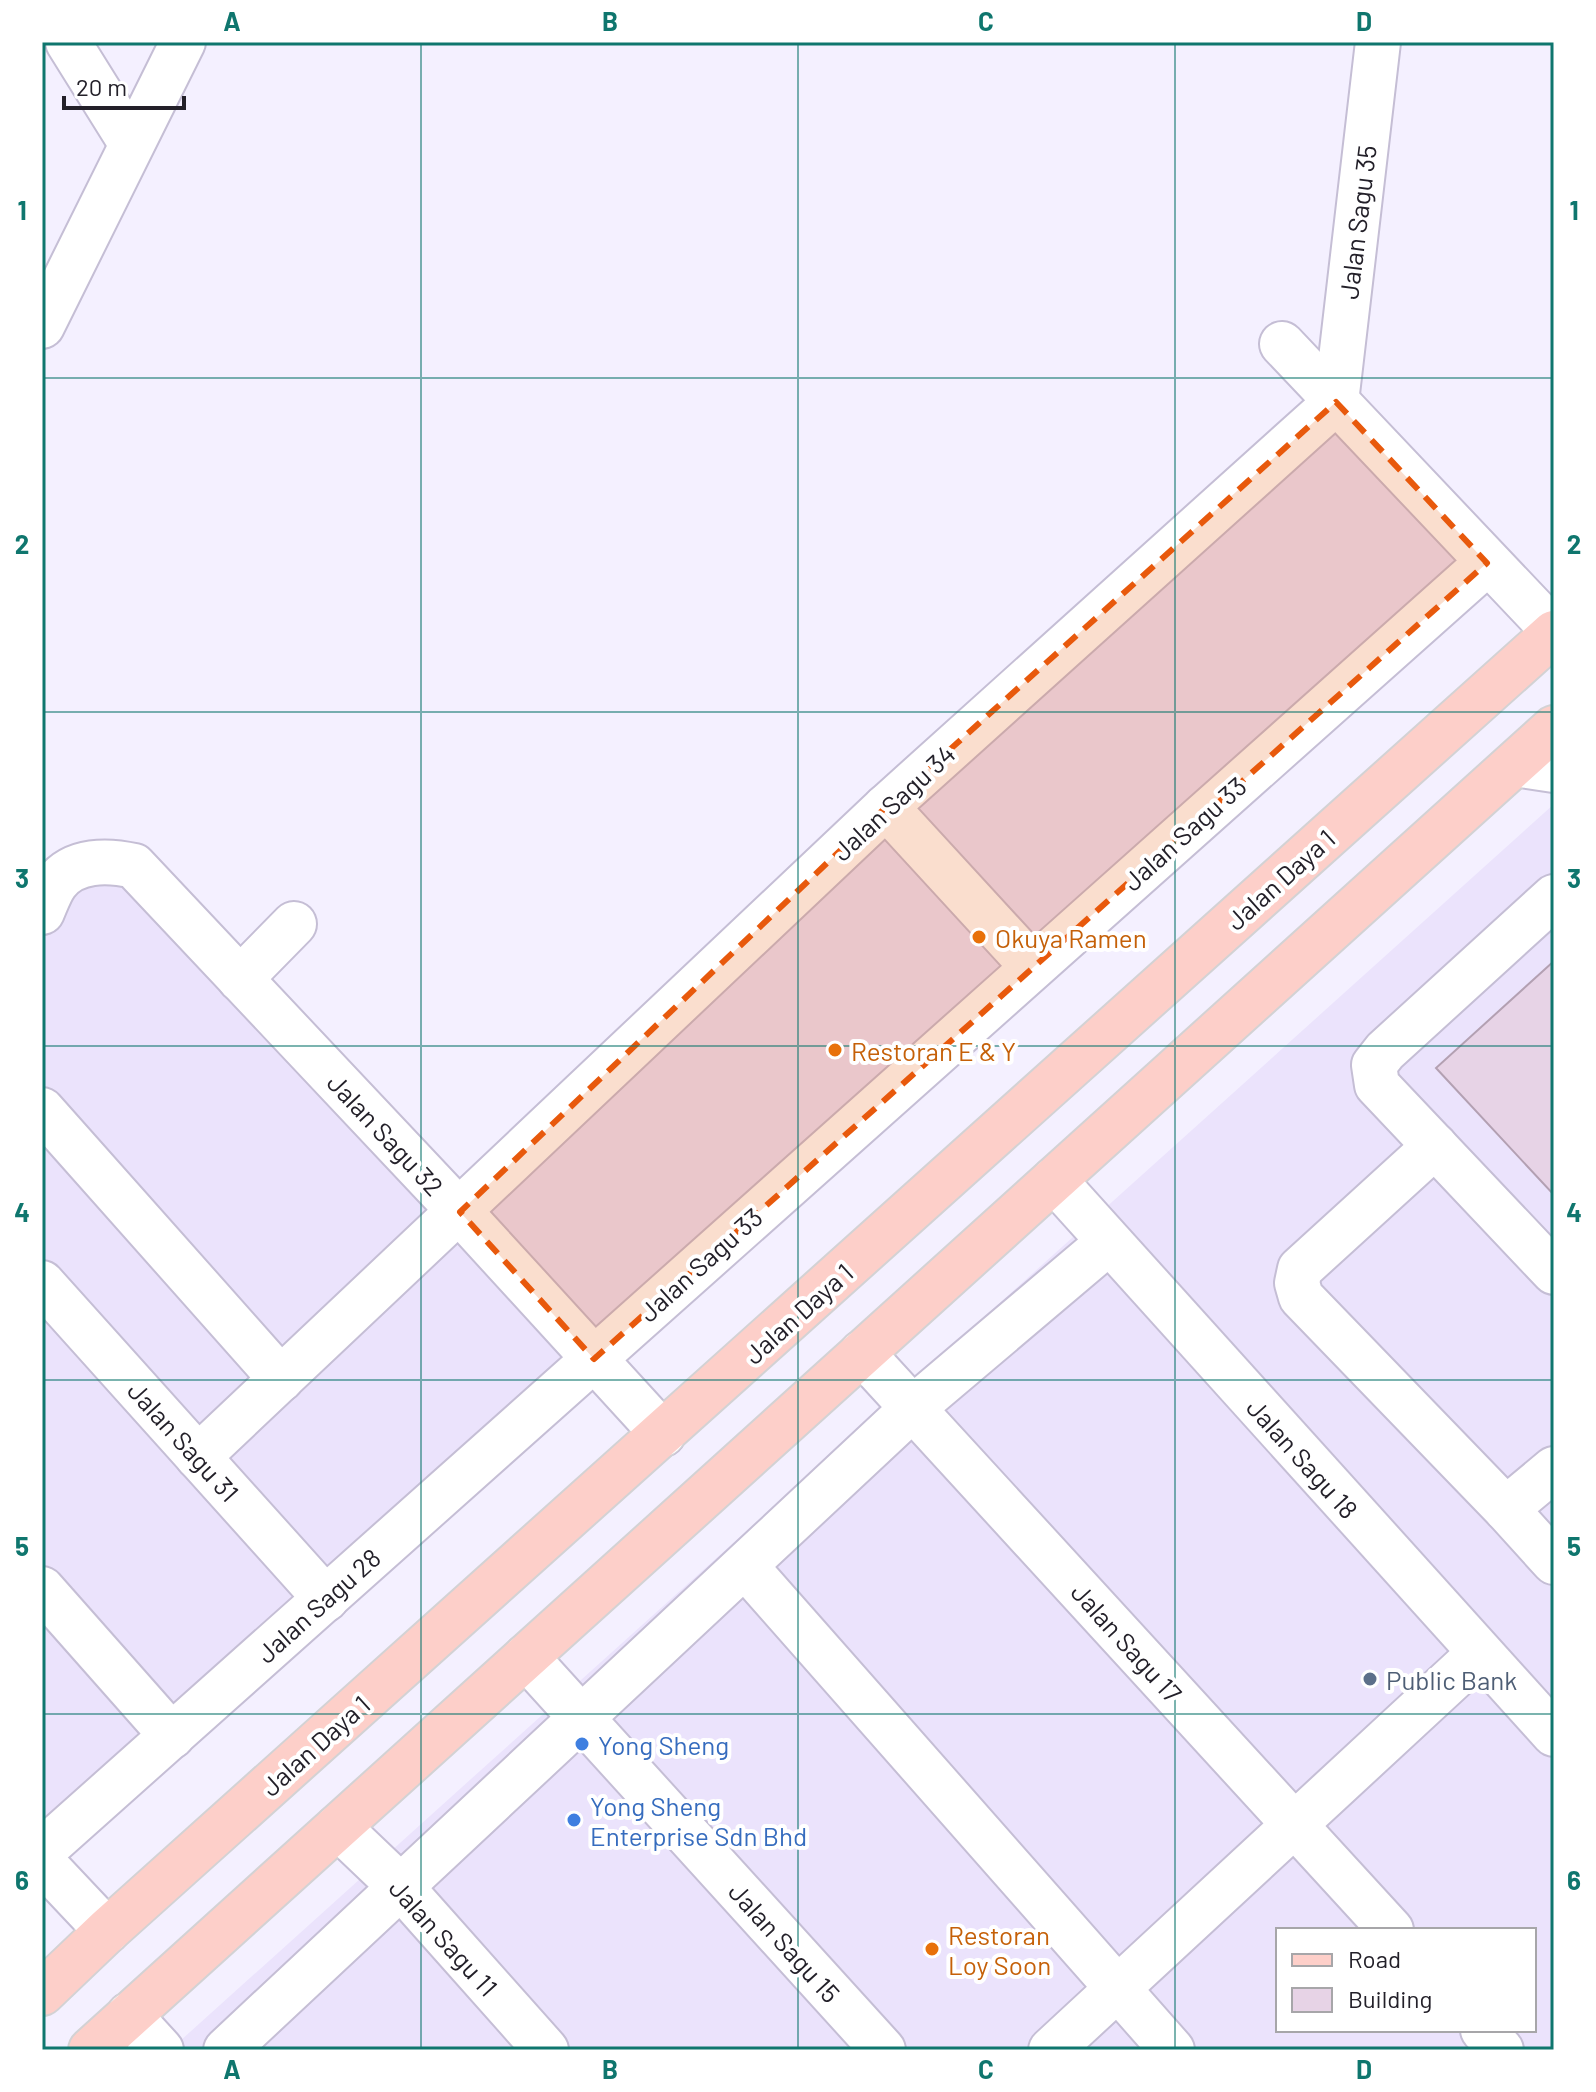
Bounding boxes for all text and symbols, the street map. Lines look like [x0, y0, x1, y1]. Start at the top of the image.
text: A [223, 5, 241, 36]
text: B [602, 5, 618, 36]
text: C [978, 5, 994, 36]
text: D [1356, 5, 1372, 36]
scale bar [64, 60, 184, 110]
text: 20 m [76, 72, 127, 101]
street label: Jalan Sagu 35 [1332, 143, 1382, 301]
text: 1 [17, 194, 27, 225]
text: 1 [1569, 194, 1579, 225]
text: 2 [15, 528, 29, 559]
text: 2 [1567, 528, 1581, 559]
street label: Jalan Sagu 34 [825, 737, 961, 867]
street label: Jalan Sagu 33 [1116, 770, 1252, 896]
street label: Jalan Daya 1 [1219, 822, 1341, 936]
text: 3 [15, 862, 29, 893]
text: 3 [1567, 862, 1581, 893]
place label: Okuya Ramen [995, 922, 1147, 953]
marker: Okuya Ramen [970, 928, 988, 946]
place label: Restoran E & Y [851, 1035, 1016, 1066]
marker: Restoran E & Y [826, 1041, 844, 1059]
street label: Jalan Sagu 32 [322, 1067, 450, 1201]
text: 4 [14, 1196, 30, 1227]
text: 4 [1566, 1196, 1582, 1227]
street label: Jalan Sagu 33 [632, 1201, 768, 1327]
street label: Jalan Daya 1 [737, 1256, 859, 1370]
street label: Jalan Sagu 31 [122, 1375, 246, 1507]
street label: Jalan Sagu 18 [1241, 1392, 1365, 1524]
text: 5 [15, 1530, 29, 1561]
text: 5 [1567, 1530, 1581, 1561]
street label: Jalan Sagu 28 [250, 1541, 386, 1669]
street label: Jalan Sagu 17 [1065, 1576, 1189, 1708]
place label: Public Bank [1386, 1664, 1517, 1695]
marker: Public Bank [1361, 1670, 1379, 1688]
street label: Jalan Daya 1 [254, 1688, 376, 1802]
place label: Yong Sheng [598, 1729, 729, 1760]
marker: Yong Sheng [573, 1735, 591, 1753]
place label: Yong Sheng Enterprise Sdn Bhd [590, 1790, 807, 1851]
marker: Yong Sheng Enterprise Sdn Bhd [565, 1811, 583, 1829]
text: 6 [15, 1864, 29, 1895]
text: 6 [1567, 1864, 1581, 1895]
street label: Jalan Sagu 11 [383, 1872, 505, 2002]
street label: Jalan Sagu 15 [723, 1876, 847, 2008]
place label: Restoran Loy Soon [948, 1919, 1051, 1980]
legend [1276, 1928, 1536, 2032]
marker: Restoran Loy Soon [923, 1940, 941, 1958]
text: Road [1348, 1944, 1401, 1973]
text: Building [1348, 1984, 1432, 2013]
text: A [223, 2053, 241, 2084]
text: B [602, 2053, 618, 2084]
text: C [978, 2053, 994, 2084]
text: D [1356, 2053, 1372, 2084]

